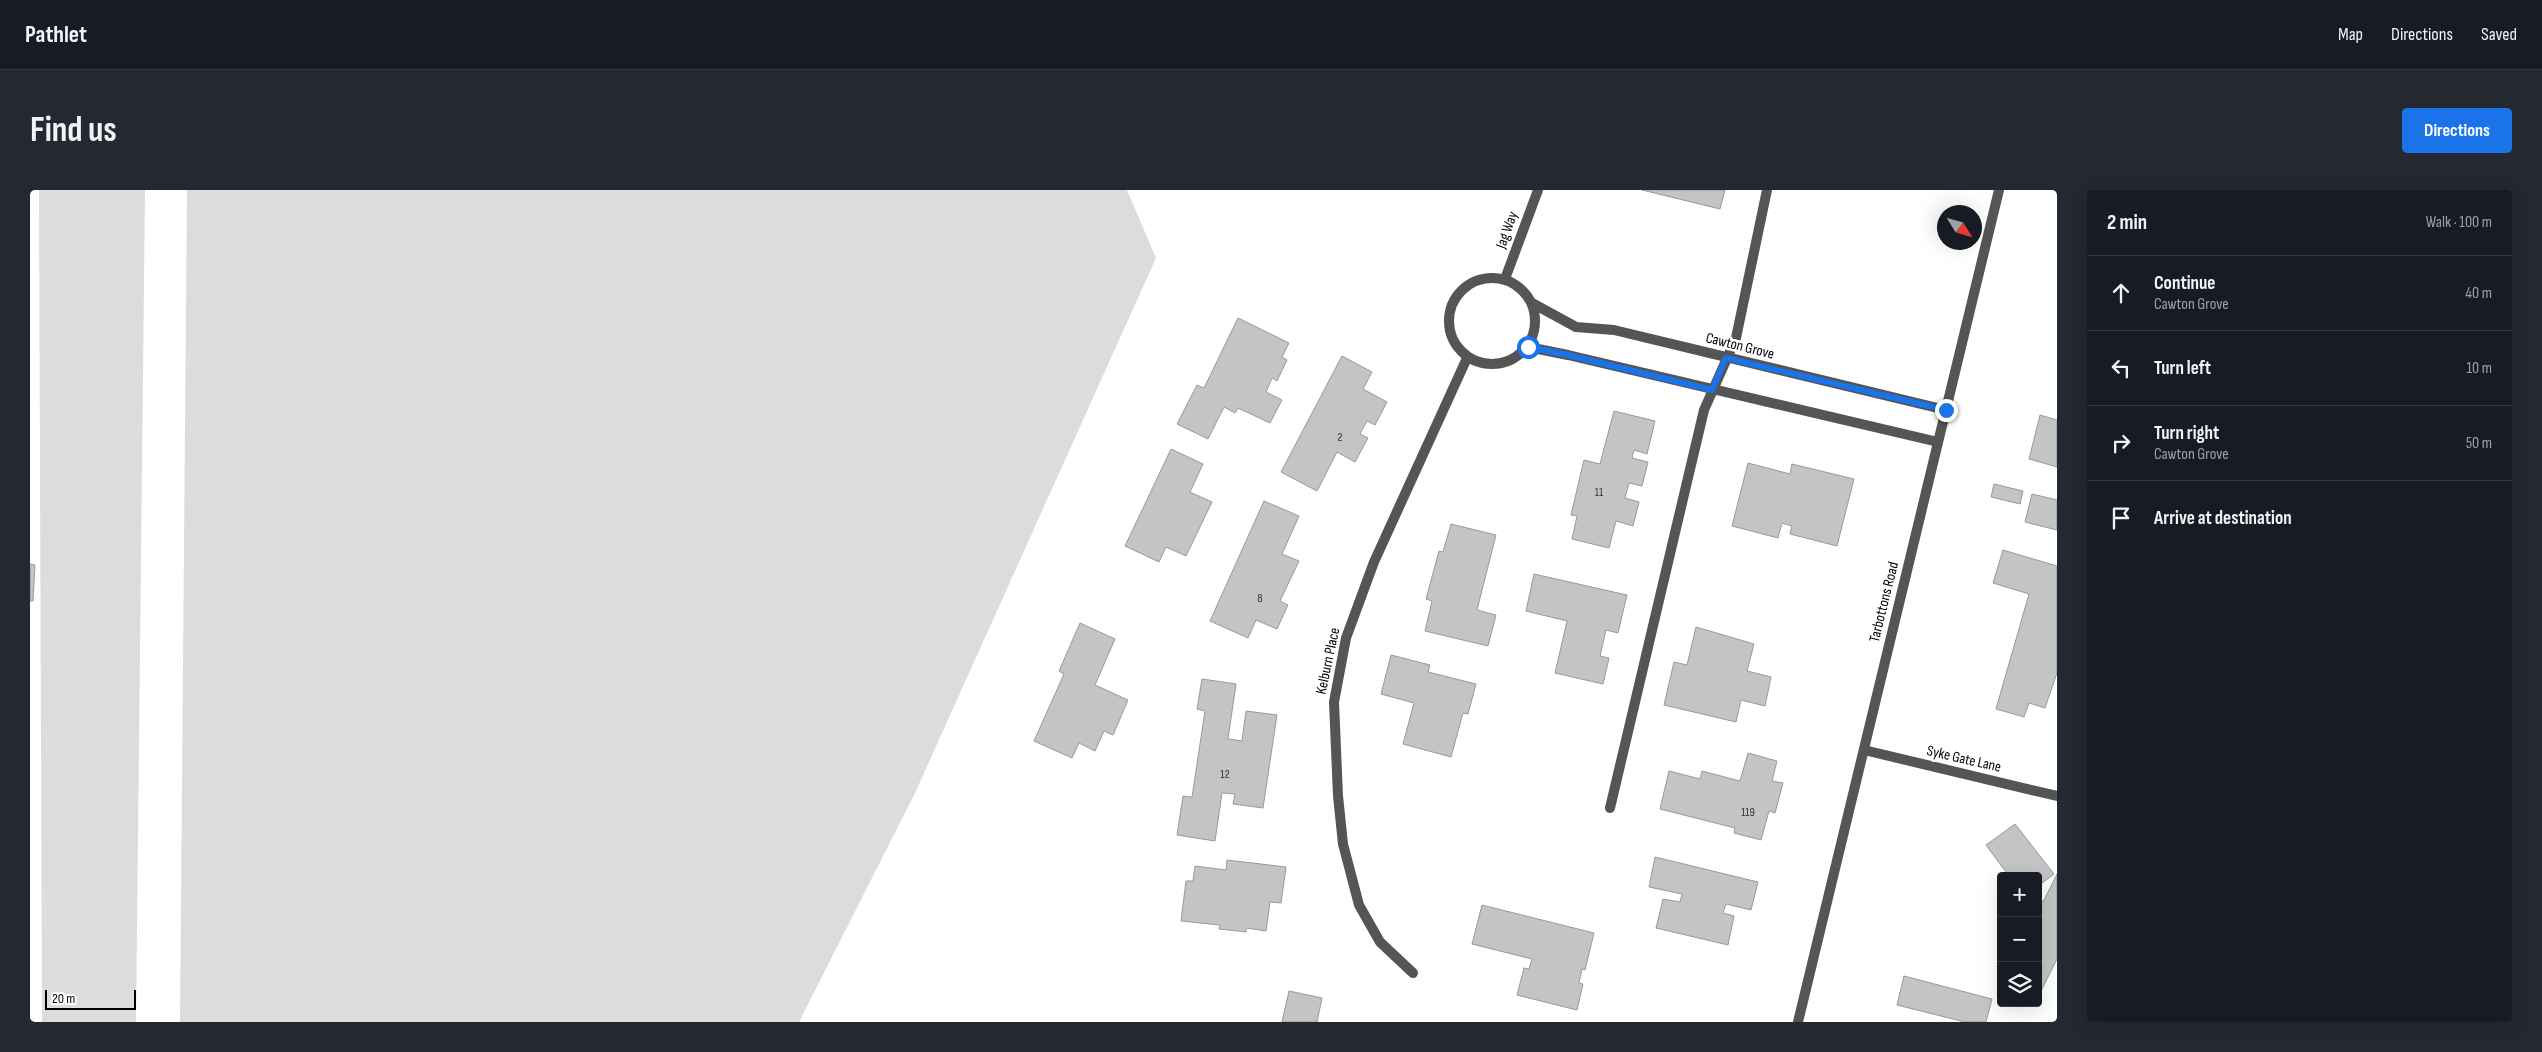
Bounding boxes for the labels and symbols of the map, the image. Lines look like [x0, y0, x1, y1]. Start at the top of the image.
north arrow [1937, 205, 1982, 250]
street label: Jag Way [1491, 209, 1523, 252]
street label: Cawton Grove [1704, 328, 1776, 364]
route start [1517, 336, 1540, 359]
route end [1935, 399, 1958, 422]
house number: 2 [1338, 430, 1343, 445]
house number: 11 [1595, 485, 1604, 500]
street label: Tarbottons Road [1865, 560, 1903, 644]
house number: 8 [1257, 591, 1263, 606]
street label: Kelburn Place [1312, 626, 1344, 696]
street label: Syke Gate Lane [1925, 741, 2003, 777]
house number: 12 [1220, 767, 1230, 782]
house number: 119 [1741, 805, 1755, 820]
scale bar [45, 987, 136, 1010]

